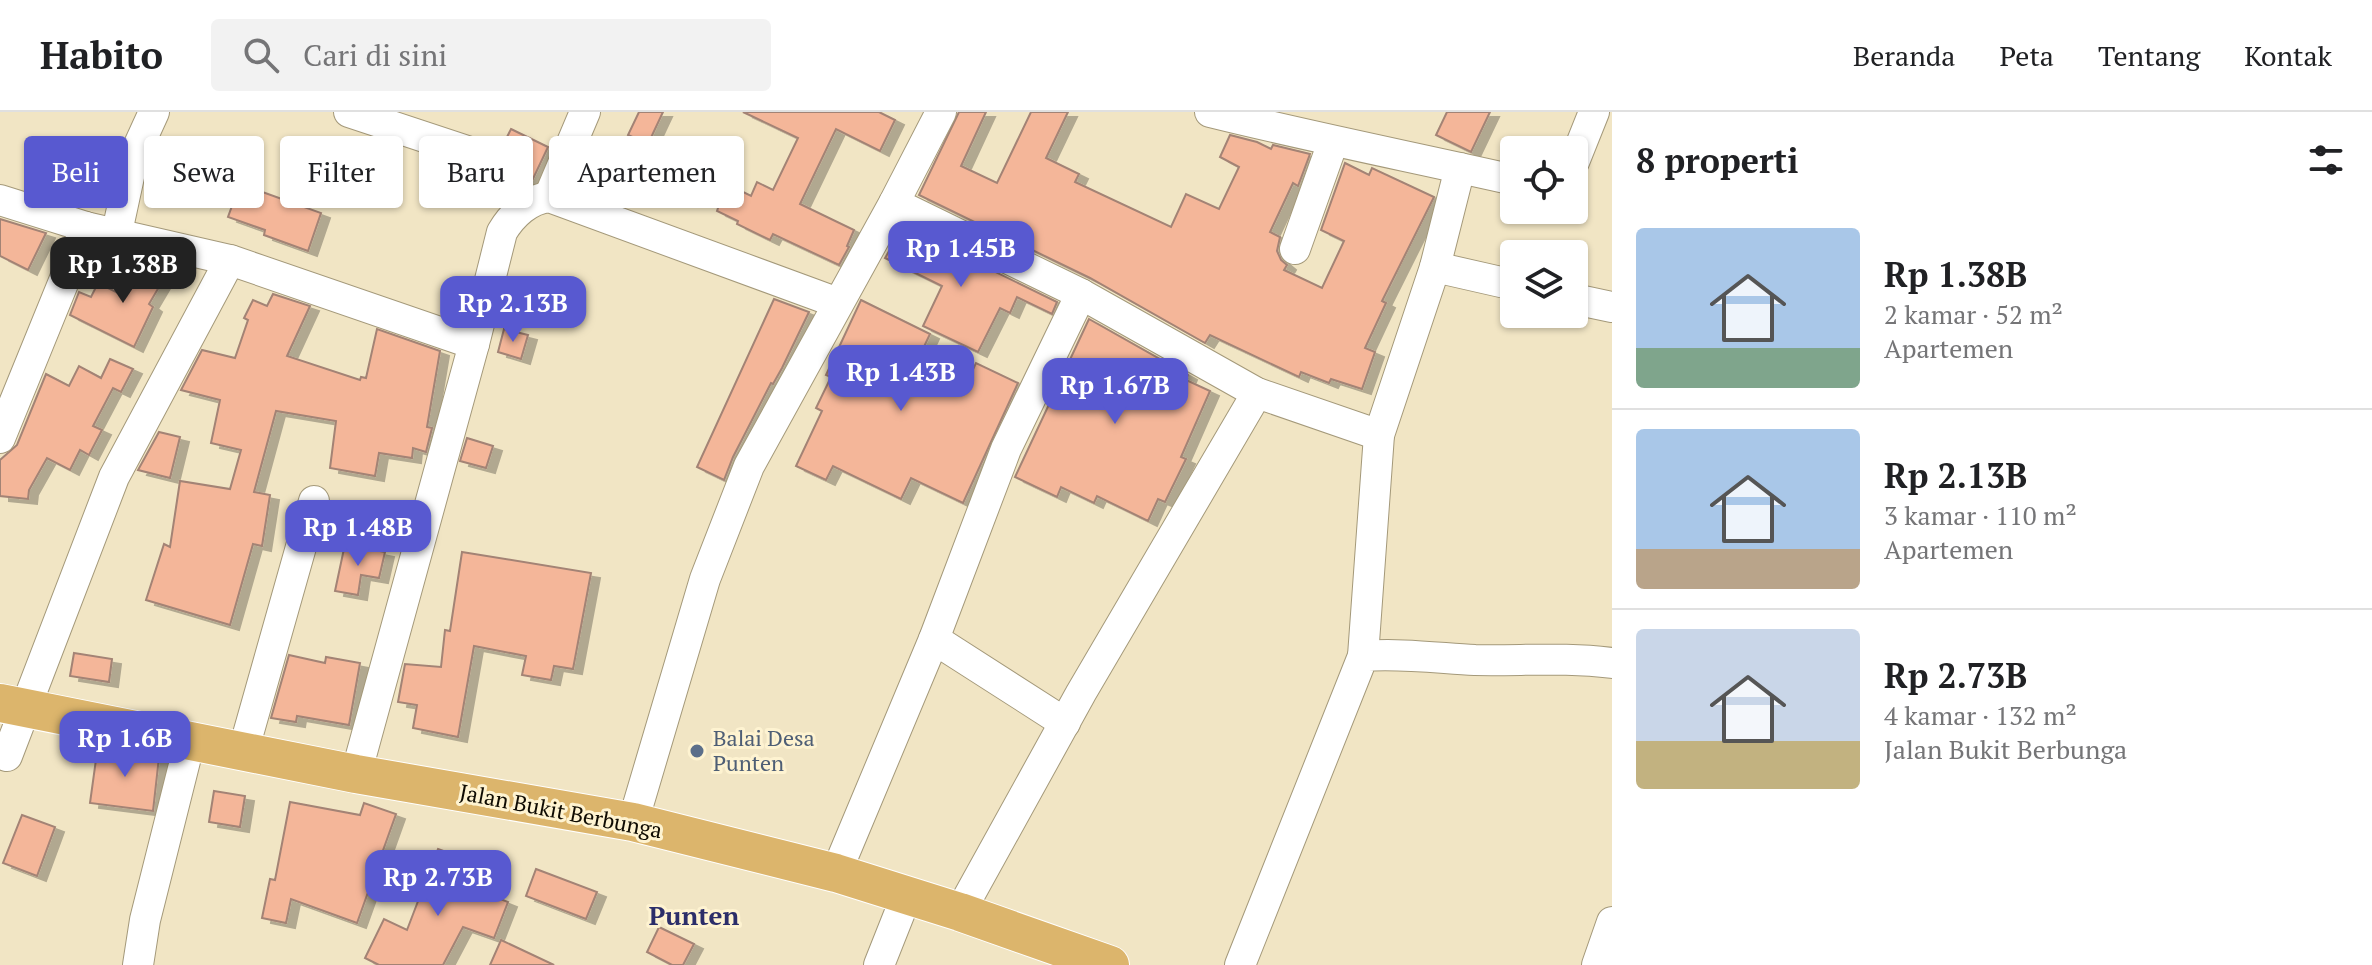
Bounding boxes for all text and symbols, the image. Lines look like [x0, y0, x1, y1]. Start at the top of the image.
search box [211, 19, 771, 91]
text: Habito [40, 30, 163, 80]
icon: search [239, 33, 283, 77]
text: Cari di sini [303, 35, 447, 75]
text: Beranda [1853, 37, 1956, 74]
text: Peta [2000, 37, 2054, 74]
text: Tentang [2098, 37, 2200, 74]
text: Kontak [2244, 37, 2332, 74]
chip: Beli [24, 136, 128, 208]
chip: Sewa [144, 136, 264, 208]
chip: Filter [280, 136, 403, 208]
chip: Baru [419, 136, 533, 208]
chip: Apartemen [549, 136, 744, 208]
map controls [1500, 136, 1588, 328]
button: locate [1500, 136, 1588, 224]
text: 8 properti [1636, 138, 1798, 183]
icon: filters [2304, 138, 2348, 182]
pin: Rp 1.45B [878, 221, 1044, 289]
text: Rp 1.45B [906, 230, 1016, 264]
pin: Rp 1.38B [40, 237, 206, 305]
button: layers [1500, 240, 1588, 328]
text: Rp 1.38B [68, 246, 178, 280]
text: Rp 1.38B [1884, 252, 2027, 297]
icon: home [1700, 260, 1796, 356]
pin: Rp 2.13B [430, 276, 596, 344]
text: Rp 2.13B [458, 285, 568, 319]
text: 2 kamar · 52 m² [1884, 297, 2063, 331]
text: Apartemen [1884, 331, 2013, 365]
pin: Rp 1.43B [818, 345, 984, 413]
text: Rp 1.43B [846, 354, 956, 388]
pin: Rp 1.67B [1032, 358, 1198, 426]
text: Rp 1.67B [1060, 367, 1170, 401]
text: Rp 2.13B [1884, 453, 2027, 498]
icon: home [1700, 461, 1796, 557]
text: 3 kamar · 110 m² [1884, 498, 2077, 532]
pin: Rp 1.48B [275, 500, 441, 568]
text: Rp 1.48B [303, 509, 413, 543]
text: Apartemen [1884, 532, 2013, 566]
text: Rp 2.73B [1884, 653, 2027, 698]
icon: home [1700, 661, 1796, 757]
text: 4 kamar · 132 m² [1884, 698, 2077, 732]
pin: Rp 1.6B [51, 711, 199, 779]
text: Rp 1.6B [78, 720, 172, 754]
place label: Balai Desa Punten [713, 723, 815, 777]
text: Jalan Bukit Berbunga [1884, 732, 2127, 766]
marker: Balai Desa Punten [688, 742, 706, 760]
street label: Jalan Bukit Berbunga [457, 777, 665, 844]
pin: Rp 2.73B [355, 850, 521, 918]
text: Rp 2.73B [383, 859, 493, 893]
district label: Punten [649, 898, 739, 932]

